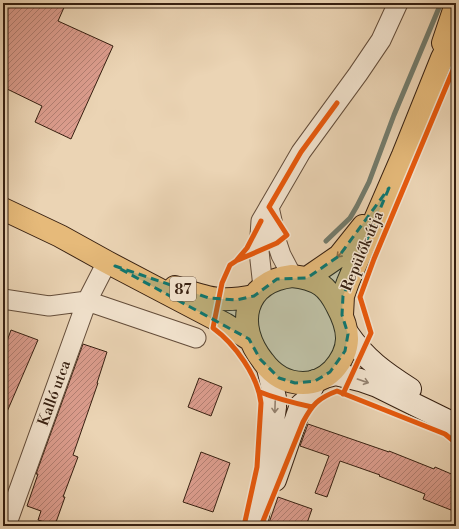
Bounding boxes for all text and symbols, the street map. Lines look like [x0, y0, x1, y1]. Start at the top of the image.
street label: Repülők útja [337, 208, 388, 294]
one-way arrow [336, 248, 345, 258]
road number: 87 [170, 277, 196, 301]
street label: Kalló utca [34, 357, 75, 429]
one-way arrow [356, 378, 369, 385]
one-way arrow [271, 400, 278, 413]

